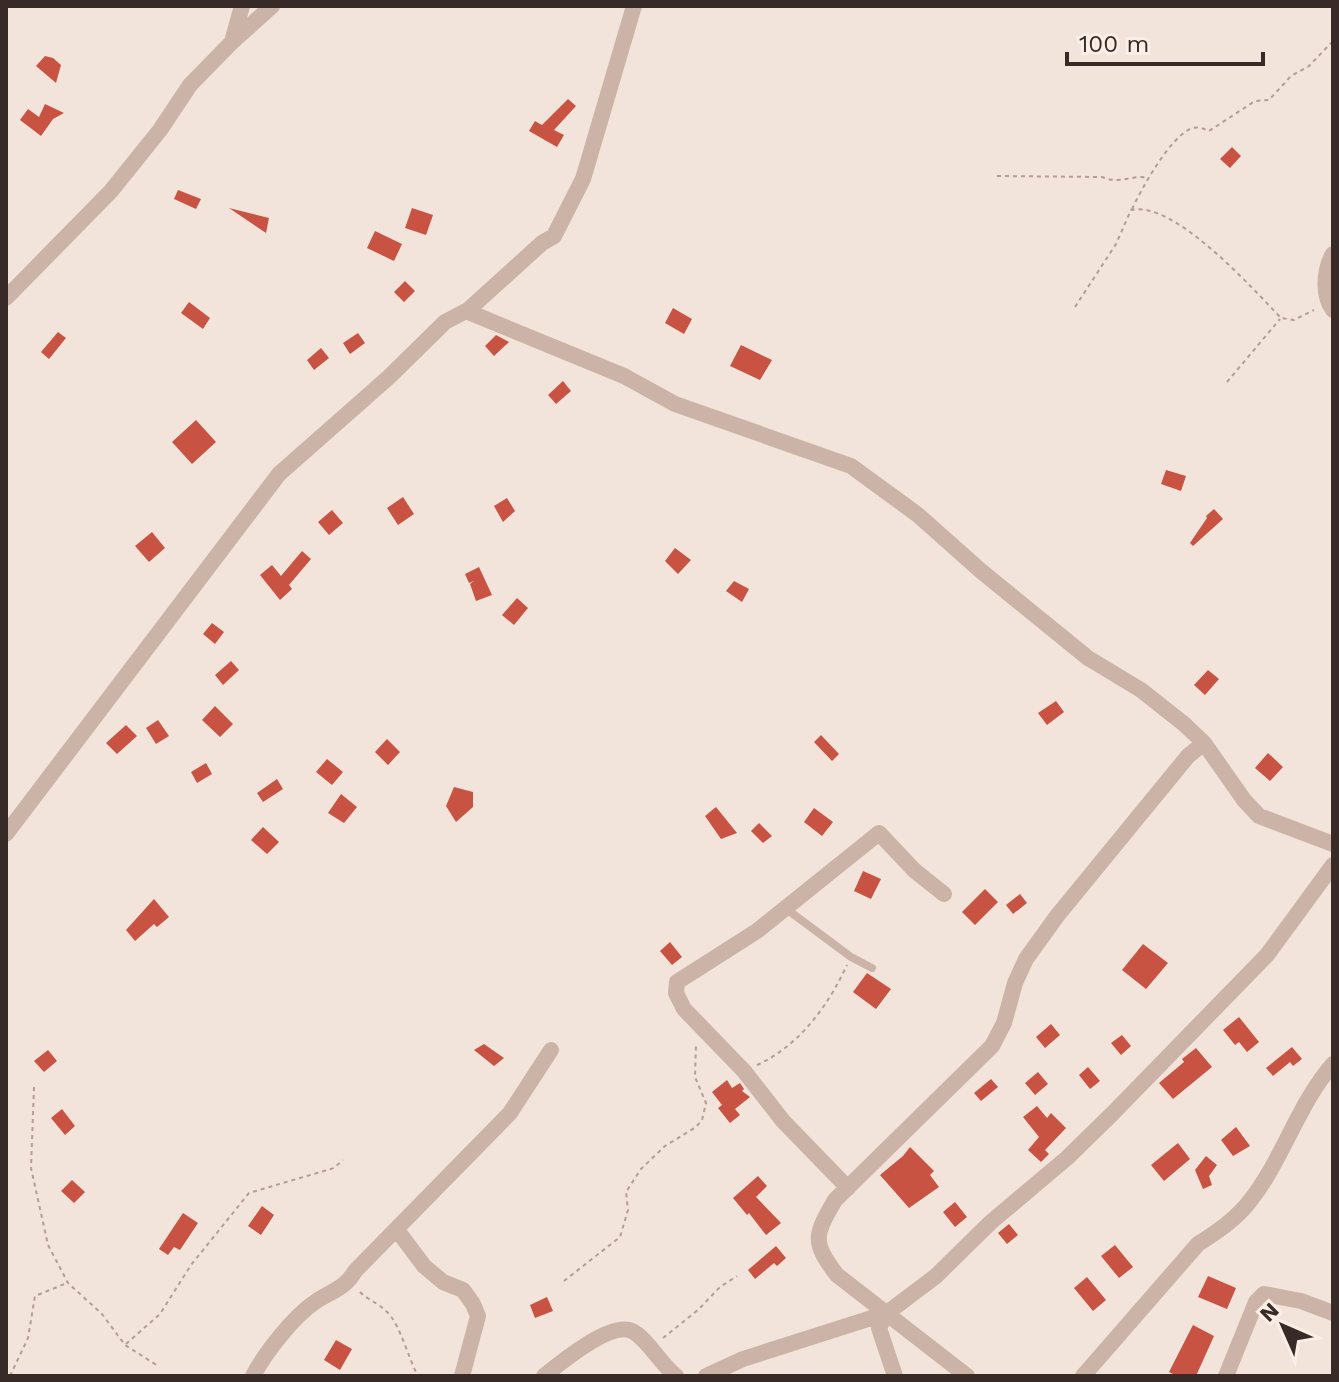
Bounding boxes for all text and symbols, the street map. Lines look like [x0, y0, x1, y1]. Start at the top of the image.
scale bar [1067, 16, 1263, 66]
text: 100 m [1079, 30, 1149, 58]
north arrow [1243, 1286, 1323, 1366]
text: N [1255, 1298, 1284, 1327]

